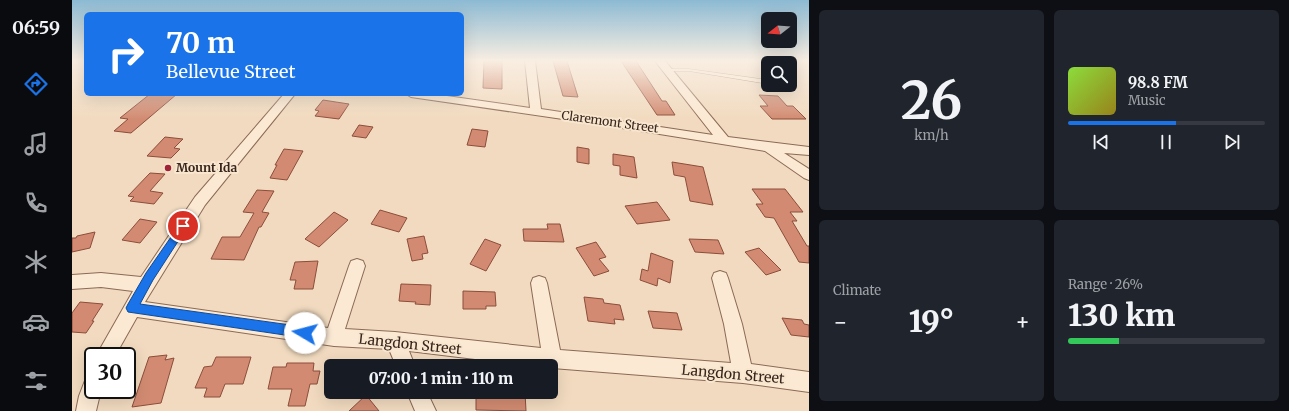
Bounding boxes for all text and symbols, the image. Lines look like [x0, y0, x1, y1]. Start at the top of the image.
north arrow [761, 12, 797, 48]
map controls [761, 12, 797, 92]
text: 06:59 [12, 16, 60, 39]
text: 70 m [166, 25, 235, 61]
icon: right [100, 28, 152, 80]
button: search [761, 56, 797, 92]
text: Bellevue Street [166, 60, 295, 83]
text: 26 [901, 68, 962, 133]
icon: directions [22, 70, 50, 98]
text: 98.8 FM [1128, 73, 1188, 92]
text: Music [1128, 92, 1166, 109]
street label: Claremont Street [561, 107, 660, 136]
text: km/h [914, 127, 949, 144]
icon: music [22, 130, 50, 158]
icon: previous [1090, 131, 1112, 153]
icon: pause [1155, 131, 1177, 153]
icon: next [1221, 131, 1243, 153]
place label: Mount Ida [176, 160, 238, 175]
marker: Mount Ida [163, 163, 173, 173]
icon: phone [22, 189, 50, 217]
pin [166, 209, 200, 243]
icon: arrive [172, 215, 194, 237]
icon: climate [22, 248, 50, 276]
text: Range · 26% [1068, 276, 1143, 293]
text: Climate [833, 282, 881, 299]
text: 130 km [1068, 296, 1175, 334]
text: 19° [909, 302, 954, 340]
icon: car [22, 308, 50, 336]
text: − [833, 308, 848, 336]
text: + [1015, 308, 1030, 336]
position arrow [284, 312, 326, 354]
street label: Langdon Street [358, 330, 463, 358]
speed limit sign: 30 [84, 347, 136, 399]
street label: Langdon Street [681, 361, 786, 388]
icon: filters [22, 367, 50, 395]
text: 07:00 · 1 min · 110 m [369, 369, 513, 388]

